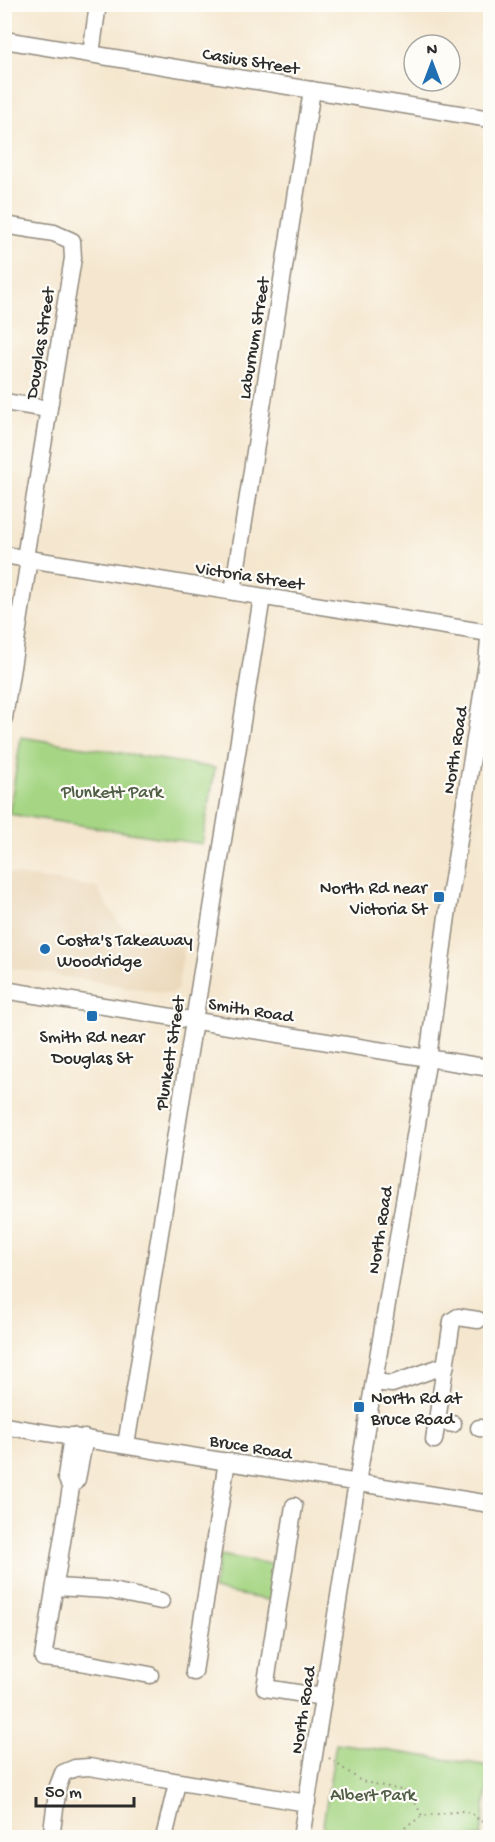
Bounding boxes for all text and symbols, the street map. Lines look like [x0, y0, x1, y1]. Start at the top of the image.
north arrow [402, 33, 462, 93]
text: N [427, 42, 438, 61]
street label: Casius Street [201, 44, 302, 81]
street label: Laburnum Street [235, 274, 276, 401]
street label: Douglas Street [22, 285, 61, 402]
street label: Victoria Street [193, 558, 307, 597]
street label: North Road [439, 704, 474, 796]
park label: Plunkett Park [60, 783, 165, 804]
place label: North Rd near Victoria St [320, 879, 429, 921]
marker: North Rd near Victoria St [432, 890, 446, 904]
place label: Costa's Takeaway Woodridge [57, 931, 193, 973]
marker: Costa's Takeaway Woodridge [38, 942, 52, 956]
street label: Plunkett Street [152, 993, 191, 1113]
street label: Smith Road [207, 994, 296, 1029]
marker: Smith Rd near Douglas St [85, 1009, 99, 1023]
place label: Smith Rd near Douglas St [40, 1028, 146, 1070]
street label: North Road [364, 1184, 399, 1276]
place label: North Rd at Bruce Road [370, 1389, 463, 1431]
marker: North Rd at Bruce Road [352, 1400, 366, 1414]
street label: Bruce Road [207, 1431, 295, 1466]
street label: North Road [287, 1664, 322, 1756]
scale bar [36, 1770, 134, 1808]
text: 50 m [45, 1783, 82, 1804]
park label: Albert Park [330, 1786, 418, 1807]

